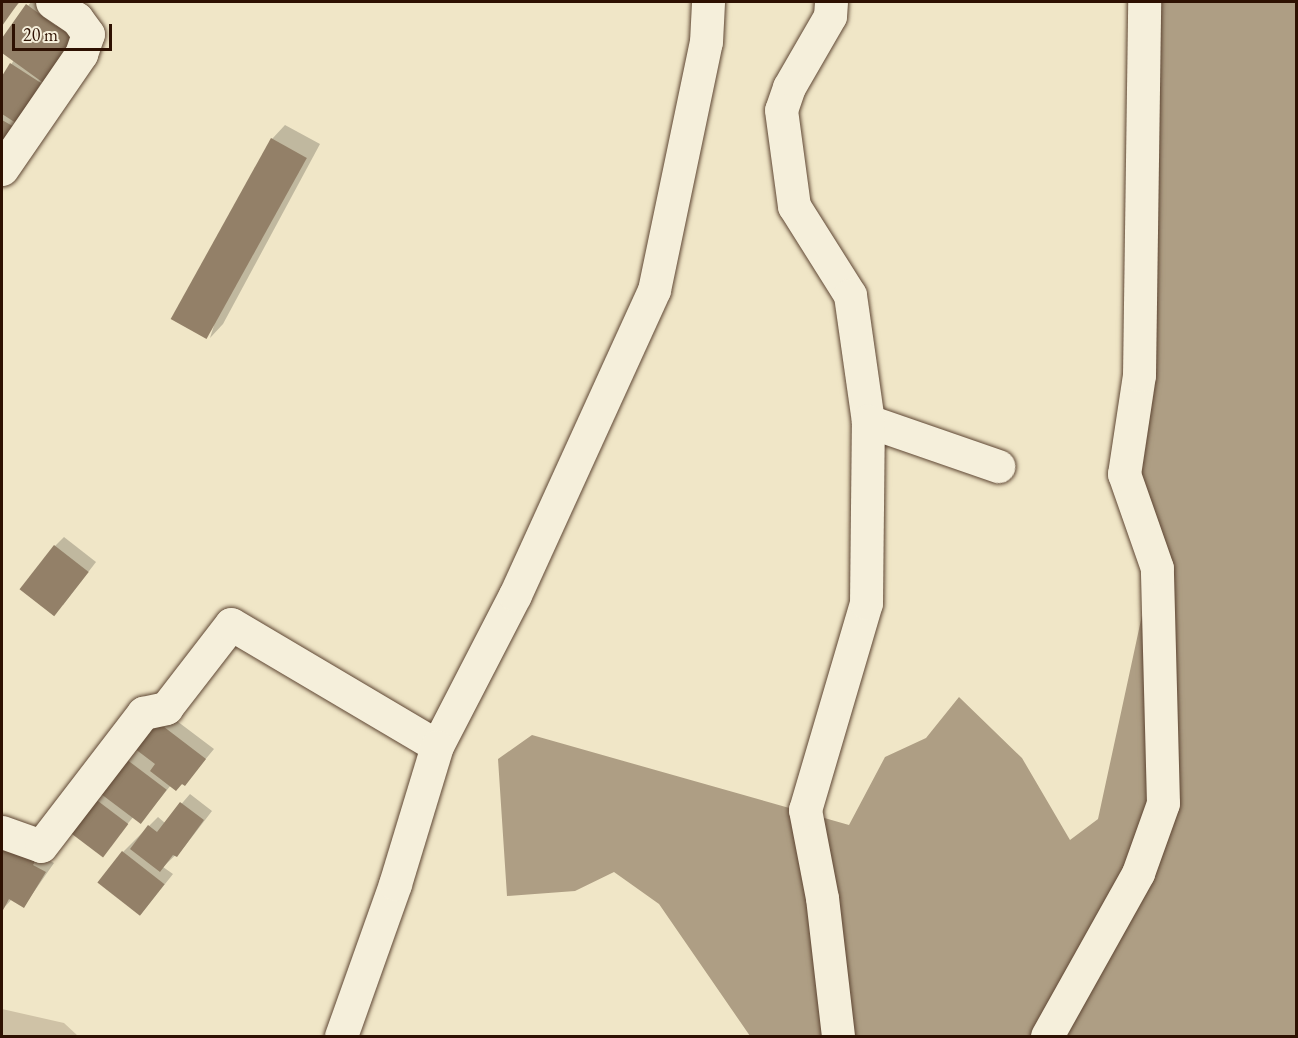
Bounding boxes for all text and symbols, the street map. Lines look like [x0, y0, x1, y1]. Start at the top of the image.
scale bar [15, 12, 116, 50]
text: 20 m [23, 23, 58, 46]

